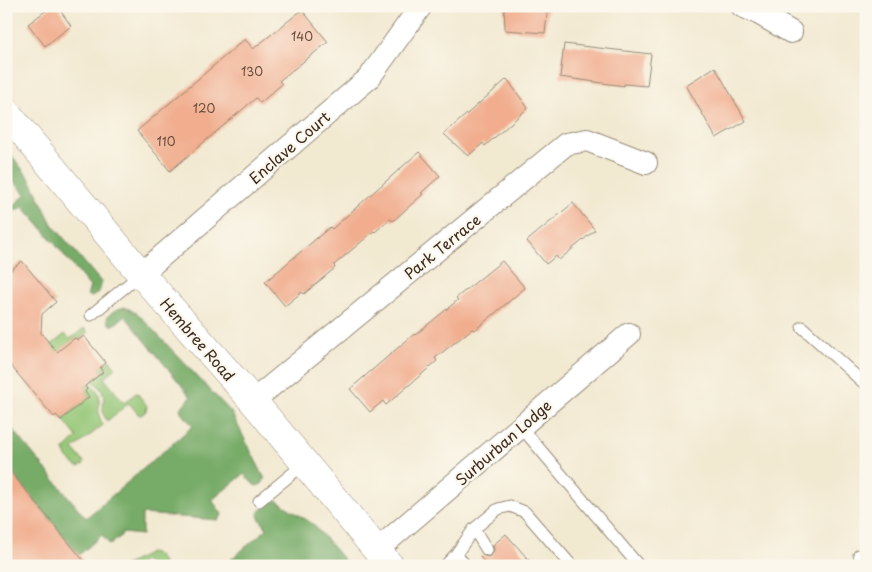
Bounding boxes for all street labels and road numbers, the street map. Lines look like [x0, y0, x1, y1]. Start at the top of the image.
street label: Enclave Court [243, 105, 335, 189]
street label: Park Terrace [399, 208, 485, 284]
street label: Hembree Road [155, 292, 241, 386]
street label: Surburban Lodge [450, 394, 556, 490]

